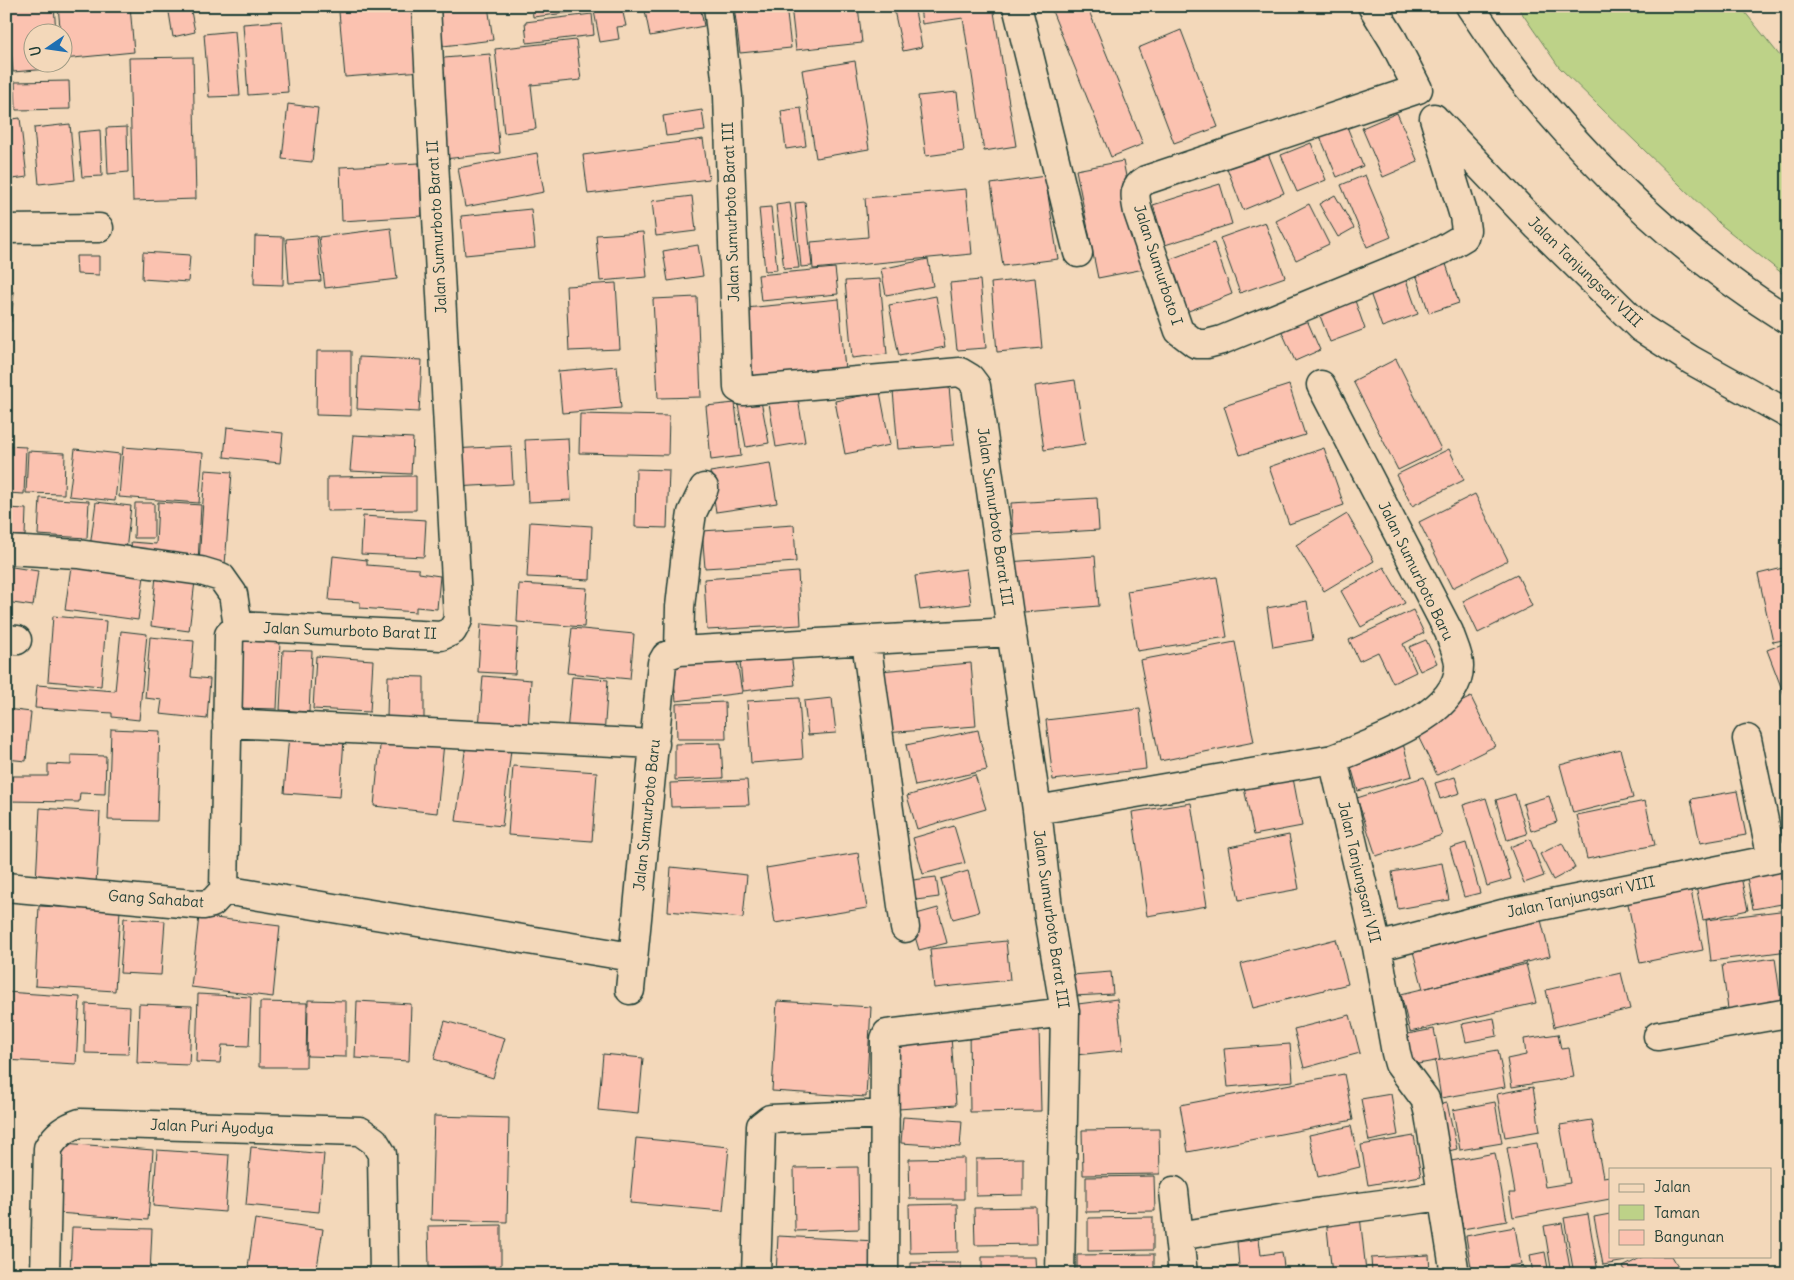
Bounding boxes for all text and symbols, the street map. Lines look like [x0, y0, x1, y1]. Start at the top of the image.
north arrow [22, 22, 72, 72]
text: U [25, 44, 45, 58]
street label: Jalan Sumurboto Barat III [718, 122, 743, 302]
street label: Jalan Sumurboto Barat II [422, 140, 451, 314]
street label: Jalan Sumurboto I [1130, 202, 1187, 328]
street label: Jalan Tanjungsari VIII [1524, 212, 1646, 331]
street label: Jalan Sumurboto Barat III [974, 426, 1017, 607]
street label: Jalan Sumurboto Baru [1375, 498, 1458, 644]
street label: Jalan Sumurboto Barat II [263, 618, 437, 643]
street label: Jalan Sumurboto Baru [629, 738, 664, 892]
street label: Jalan Tanjungsari VII [1334, 799, 1385, 944]
street label: Jalan Sumurboto Barat III [1030, 828, 1073, 1009]
street label: Jalan Tanjungsari VIII [1505, 872, 1657, 922]
street label: Gang Sahabat [107, 886, 205, 911]
street label: Jalan Puri Ayodya [150, 1115, 275, 1138]
legend [1609, 1168, 1772, 1258]
text: Jalan [1654, 1177, 1691, 1196]
text: Taman [1654, 1203, 1700, 1222]
text: Bangunan [1654, 1227, 1724, 1246]

